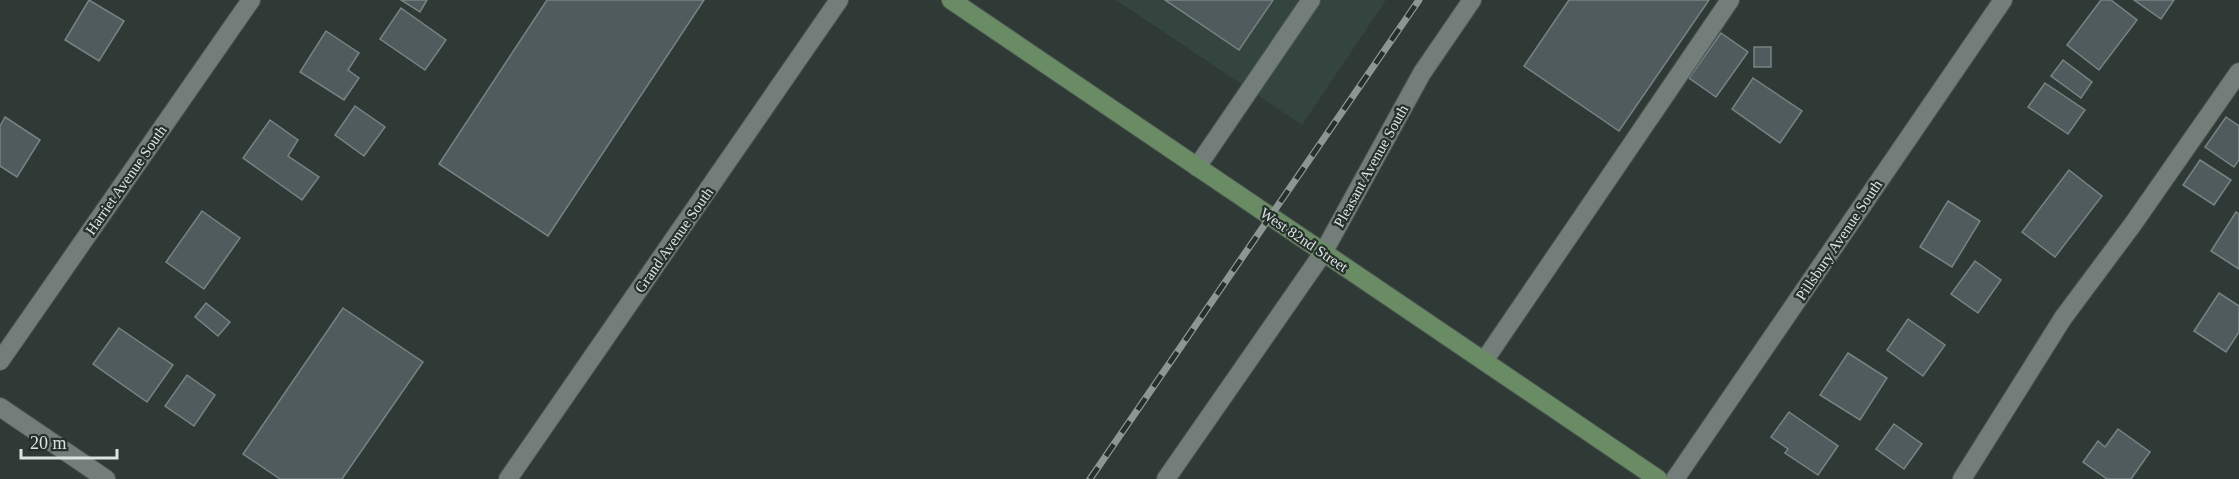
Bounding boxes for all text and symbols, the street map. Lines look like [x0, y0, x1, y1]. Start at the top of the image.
street label: Pleasant Avenue South [1331, 102, 1411, 230]
street label: Harriet Avenue South [82, 122, 170, 238]
street label: Pillsbury Avenue South [1793, 177, 1885, 303]
street label: Grand Avenue South [632, 184, 717, 296]
street label: West 82nd Street [1257, 205, 1351, 276]
scale bar [21, 422, 117, 460]
text: 20 m [30, 433, 67, 453]

